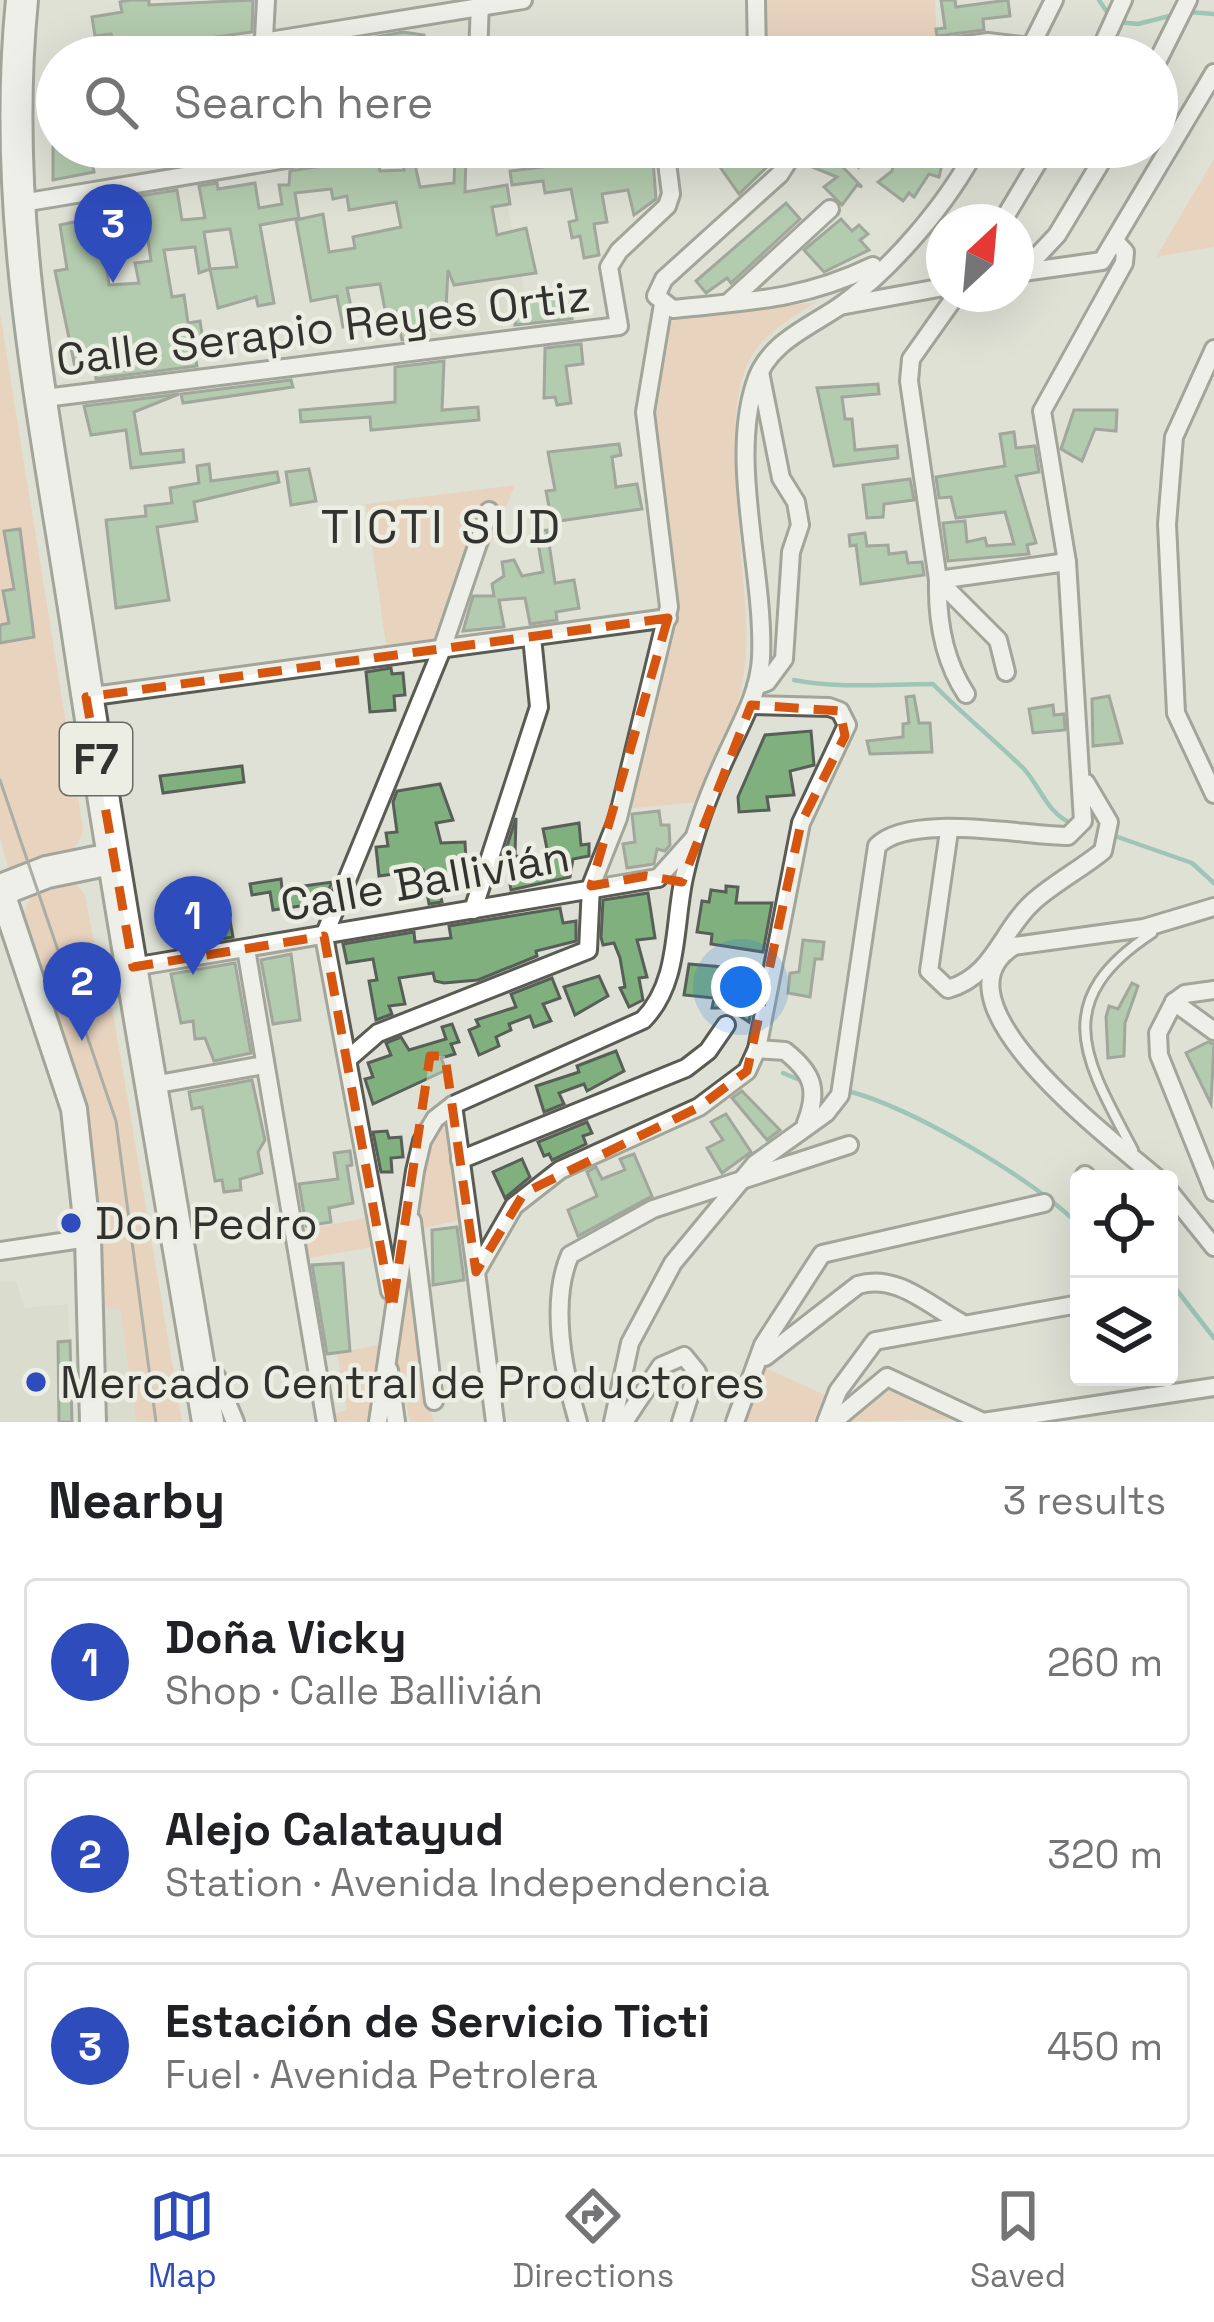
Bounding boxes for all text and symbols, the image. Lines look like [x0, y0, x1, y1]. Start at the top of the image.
search box [36, 36, 1178, 168]
icon: search [78, 69, 144, 135]
text: Search here [174, 74, 433, 131]
pin: 3 [74, 184, 152, 283]
north arrow [926, 204, 1034, 312]
street label: Calle Serapio Reyes Ortiz [53, 266, 593, 389]
district label: TICTI SUD [321, 496, 563, 557]
road number: F7 [60, 723, 132, 795]
street label: Calle Ballivián [276, 827, 574, 934]
pin: 1 [154, 876, 232, 975]
pin: 2 [43, 942, 121, 1041]
your location [711, 957, 771, 1017]
map controls [1070, 1170, 1178, 1386]
button: locate [1070, 1170, 1178, 1278]
place label: Don Pedro [95, 1195, 318, 1252]
marker: Don Pedro [58, 1210, 84, 1236]
button: layers [1070, 1278, 1178, 1386]
place label: Mercado Central de Productores [60, 1354, 765, 1411]
marker: Mercado Central de Productores [23, 1369, 49, 1395]
text: Nearby [48, 1468, 225, 1533]
text: 3 results [1003, 1476, 1166, 1525]
text: Doña Vicky [165, 1609, 406, 1666]
text: 1 [81, 1638, 99, 1687]
text: 260 m [1047, 1638, 1163, 1687]
text: Shop · Calle Ballivián [165, 1666, 543, 1715]
text: Alejo Calatayud [165, 1801, 504, 1858]
text: 2 [78, 1830, 102, 1879]
text: 320 m [1047, 1830, 1163, 1879]
text: Station · Avenida Independencia [165, 1858, 770, 1907]
text: Estación de Servicio Ticti [165, 1993, 710, 2050]
text: 3 [78, 2022, 102, 2071]
text: 450 m [1047, 2022, 1163, 2071]
text: Fuel · Avenida Petrolera [165, 2050, 598, 2099]
tab: Map [148, 2183, 217, 2297]
tab: Directions [512, 2183, 674, 2297]
tab: Saved [970, 2183, 1066, 2297]

